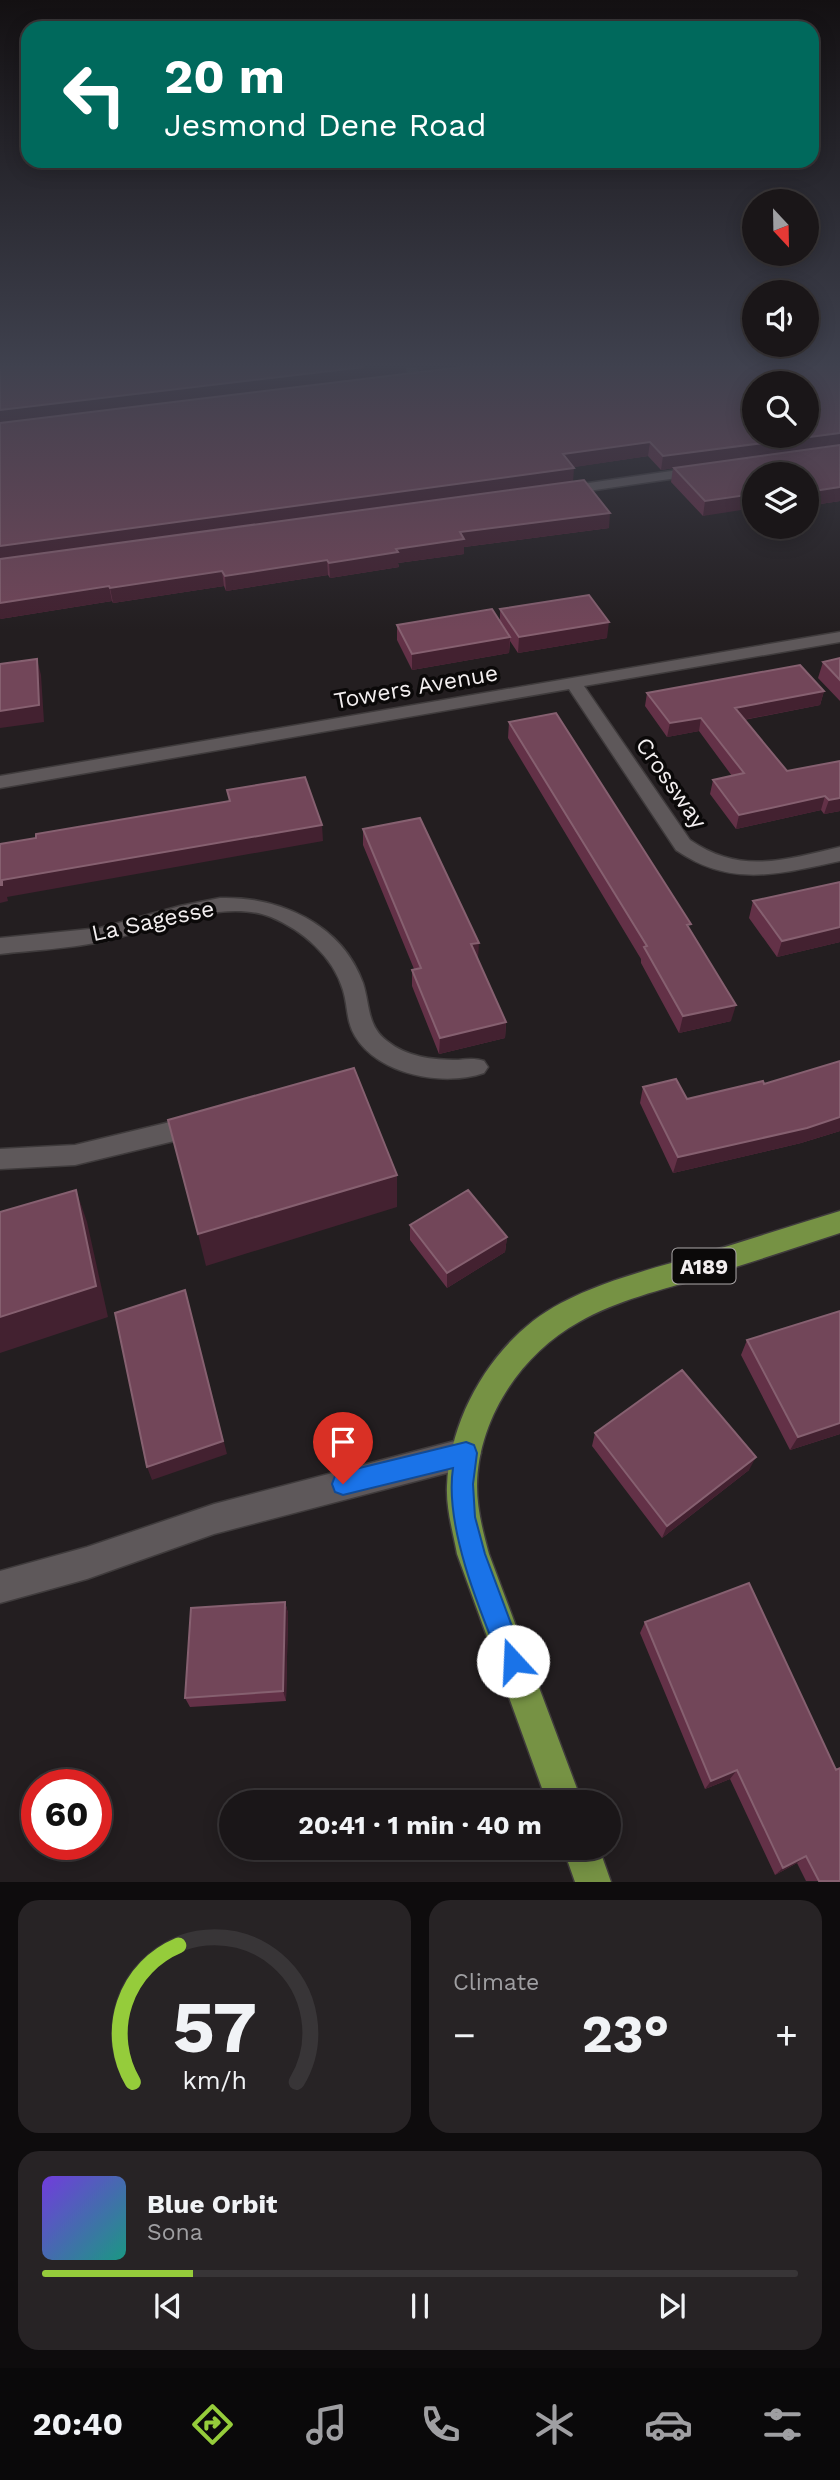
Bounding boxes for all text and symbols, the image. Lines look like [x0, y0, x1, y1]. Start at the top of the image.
text: 20 m [164, 47, 285, 105]
icon: left [49, 49, 140, 140]
text: Jesmond Dene Road [164, 106, 487, 144]
north arrow [742, 189, 819, 266]
map controls [742, 189, 819, 539]
button: sound [742, 280, 819, 357]
button: search [742, 371, 819, 448]
button: layers [742, 462, 819, 539]
street label: Towers Avenue [332, 659, 500, 715]
street label: Crossway [630, 732, 712, 834]
street label: La Sagesse [89, 895, 217, 947]
road number: A189 [672, 1248, 736, 1284]
pin [313, 1412, 373, 1484]
icon: arrive [324, 1423, 362, 1461]
position arrow [476, 1624, 550, 1698]
speed limit sign: 60 [21, 1769, 112, 1860]
text: 20:41 · 1 min · 40 m [298, 1810, 542, 1840]
text: Climate [453, 1969, 539, 1996]
text: 57 [172, 1985, 257, 2071]
text: 23° [582, 2004, 669, 2065]
text: − [453, 2013, 476, 2057]
text: + [775, 2013, 798, 2057]
text: km/h [182, 2066, 247, 2095]
text: Blue Orbit [147, 2189, 277, 2219]
text: Sona [147, 2219, 203, 2246]
icon: previous [149, 2287, 187, 2325]
icon: pause [401, 2287, 439, 2325]
icon: next [653, 2287, 691, 2325]
icon: directions [188, 2400, 237, 2449]
icon: music [302, 2400, 351, 2449]
icon: phone [416, 2400, 465, 2449]
icon: climate [530, 2400, 579, 2449]
icon: car [644, 2400, 693, 2449]
icon: filters [758, 2400, 807, 2449]
text: 20:40 [33, 2405, 123, 2443]

